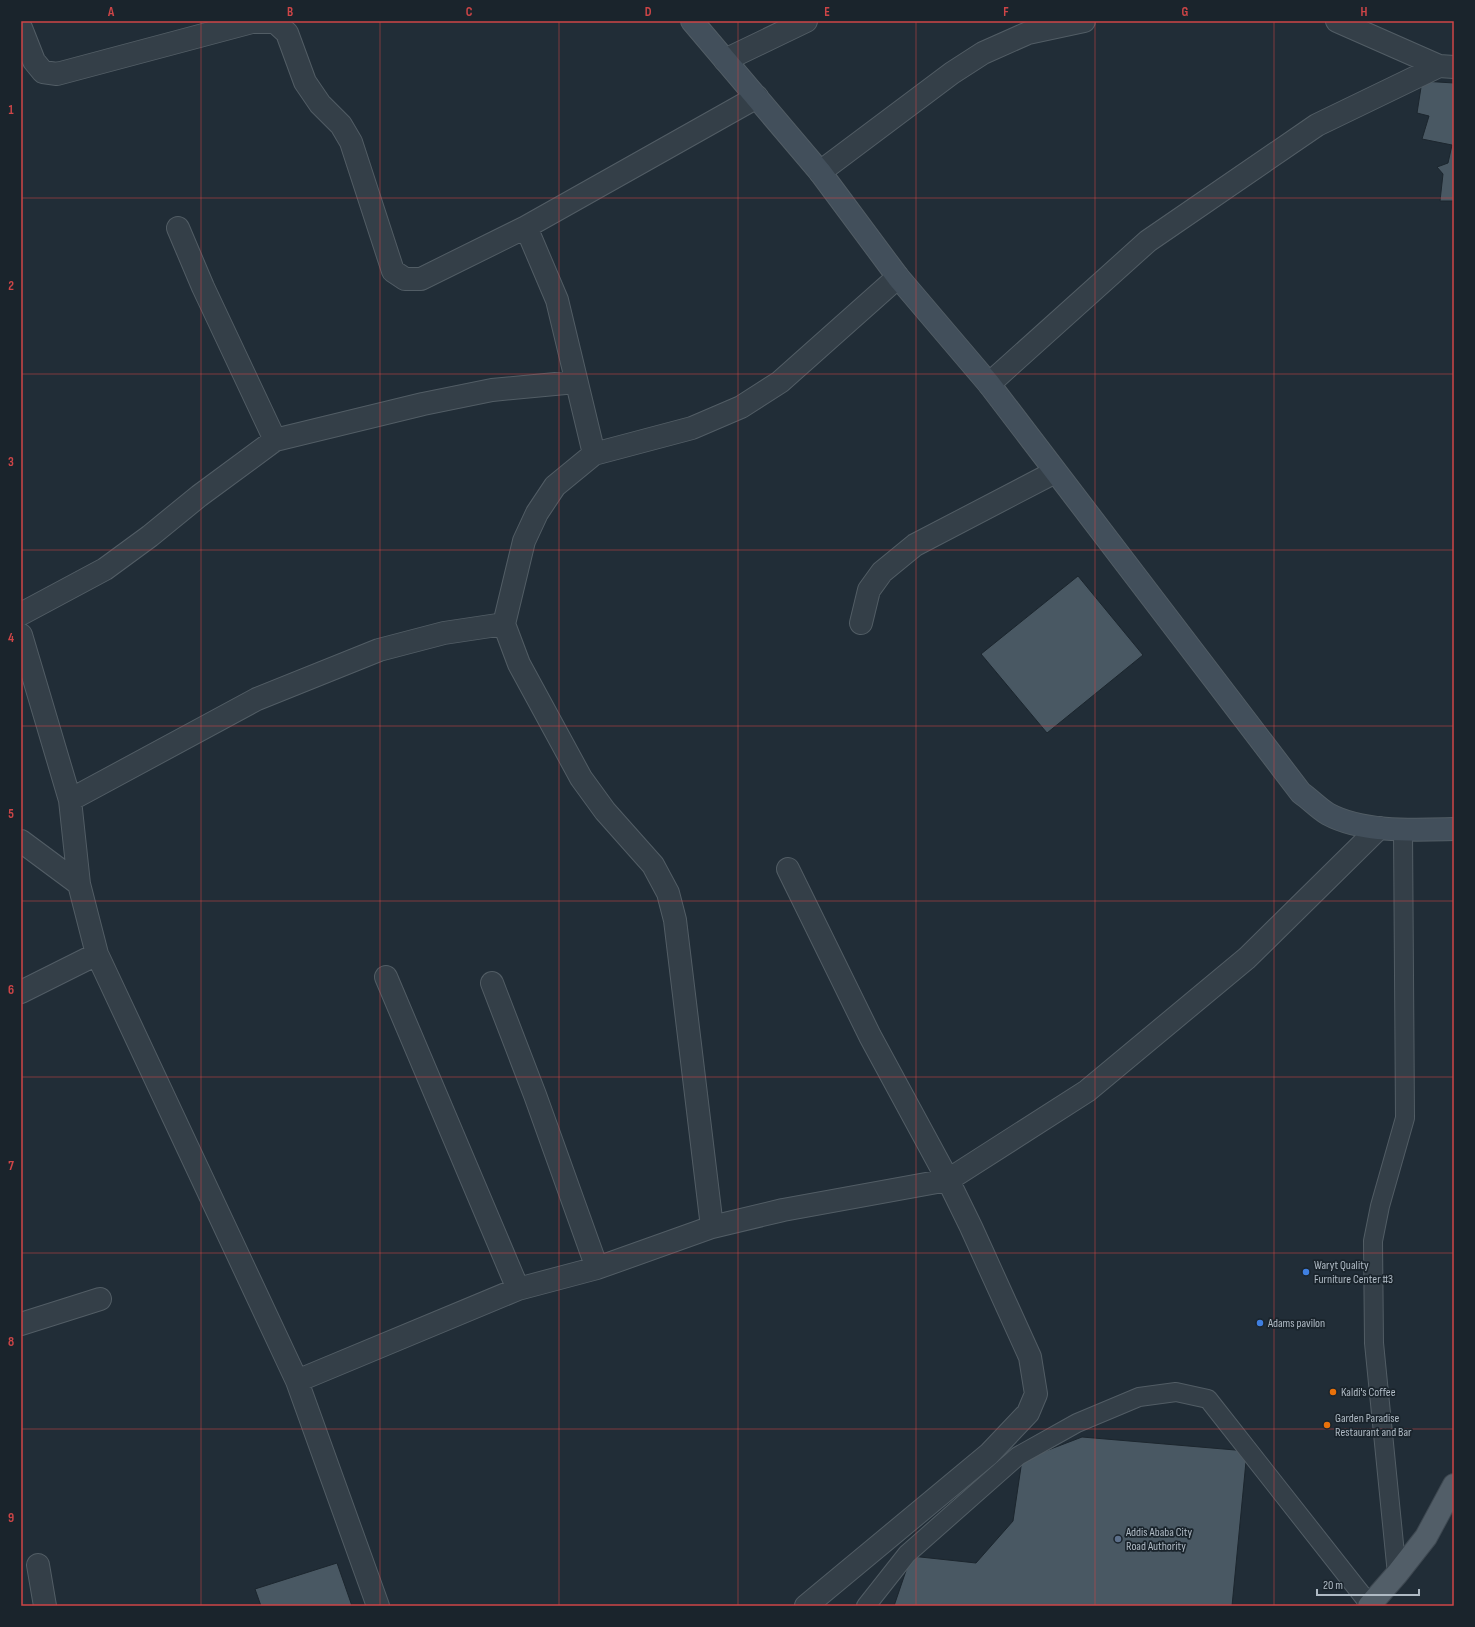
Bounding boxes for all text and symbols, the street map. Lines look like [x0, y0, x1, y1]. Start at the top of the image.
text: A [107, 4, 115, 20]
text: B [287, 4, 293, 20]
text: C [466, 4, 473, 20]
text: D [645, 4, 652, 20]
text: E [824, 4, 830, 20]
text: F [1003, 4, 1009, 20]
text: G [1182, 4, 1189, 20]
text: H [1361, 4, 1368, 20]
text: 1 [8, 102, 14, 118]
text: 2 [8, 278, 14, 294]
text: 3 [8, 454, 14, 470]
text: 4 [8, 630, 14, 646]
text: 5 [8, 806, 14, 822]
text: 6 [8, 982, 14, 998]
text: 7 [8, 1158, 14, 1174]
place label: Waryt Quality Furniture Center #3 [1314, 1258, 1393, 1287]
marker: Waryt Quality Furniture Center #3 [1301, 1267, 1311, 1277]
place label: Adams pavilon [1267, 1316, 1325, 1331]
marker: Adams pavilon [1255, 1318, 1265, 1328]
text: 8 [8, 1334, 14, 1350]
place label: Kaldi's Coffee [1341, 1385, 1396, 1400]
marker: Kaldi's Coffee [1328, 1387, 1338, 1397]
place label: Garden Paradise Restaurant and Bar [1335, 1411, 1412, 1440]
marker: Garden Paradise Restaurant and Bar [1322, 1420, 1332, 1430]
text: 9 [8, 1510, 14, 1526]
place label: Addis Ababa City Road Authority [1125, 1525, 1193, 1554]
marker: Addis Ababa City Road Authority [1113, 1534, 1123, 1544]
scale bar [1317, 1571, 1419, 1597]
text: 20 m [1323, 1578, 1343, 1593]

